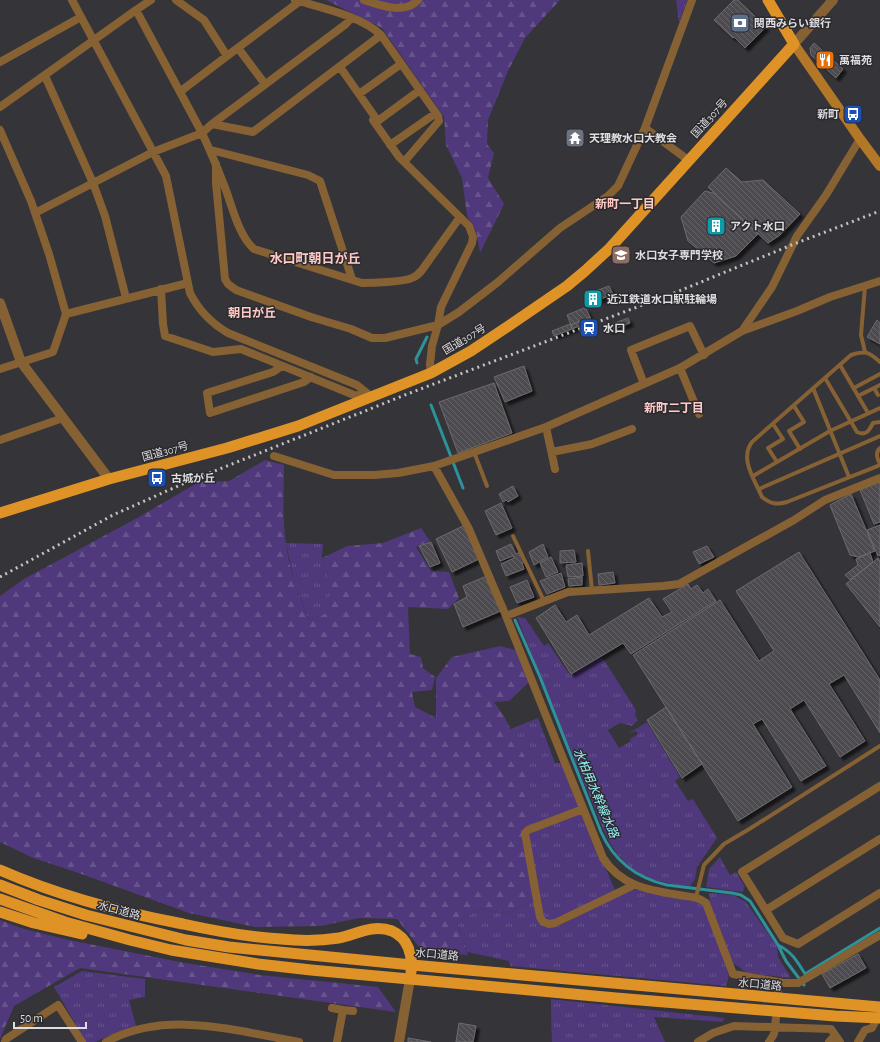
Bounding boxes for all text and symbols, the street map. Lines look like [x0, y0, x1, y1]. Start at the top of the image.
bank icon: 関西みらい銀行 [729, 12, 751, 34]
place label: 関西みらい銀行 [754, 17, 831, 29]
restaurant icon: 萬福苑 [814, 49, 836, 71]
place label: 萬福苑 [839, 55, 872, 66]
street label: 国道307号 [689, 96, 729, 140]
bus stop icon: 新町 [842, 103, 864, 125]
place label: 新町 [817, 108, 839, 120]
temple icon: 天理教水口大教会 [564, 127, 586, 149]
place label: 天理教水口大教会 [589, 132, 677, 144]
district label: 新町一丁目 [595, 197, 655, 210]
building icon: アクト水口 [705, 215, 727, 237]
place label: アクト水口 [730, 221, 784, 232]
school or university icon: 水口女子専門学校 [610, 244, 632, 266]
place label: 水口女子専門学校 [635, 249, 723, 261]
district label: 水口町朝日が丘 [269, 251, 361, 266]
building icon: 近江鉄道水口駅駐輪場 [582, 288, 604, 310]
place label: 近江鉄道水口駅駐輪場 [607, 293, 717, 305]
district label: 朝日が丘 [228, 306, 276, 319]
station icon: 水口 [578, 317, 600, 339]
street label: 国道307号 [440, 322, 488, 356]
place label: 水口 [603, 323, 625, 334]
district label: 新町二丁目 [644, 401, 704, 414]
street label: 国道307号 [140, 439, 190, 463]
bus stop icon: 古城が丘 [146, 467, 168, 489]
place label: 古城が丘 [171, 472, 215, 484]
water label: 水柏用水幹線水路 [572, 746, 622, 840]
street label: 水口道路 [96, 899, 142, 921]
street label: 水口道路 [415, 946, 459, 962]
street label: 水口道路 [738, 976, 782, 992]
scale bar [14, 1004, 86, 1030]
text: 50 m [20, 1012, 43, 1024]

